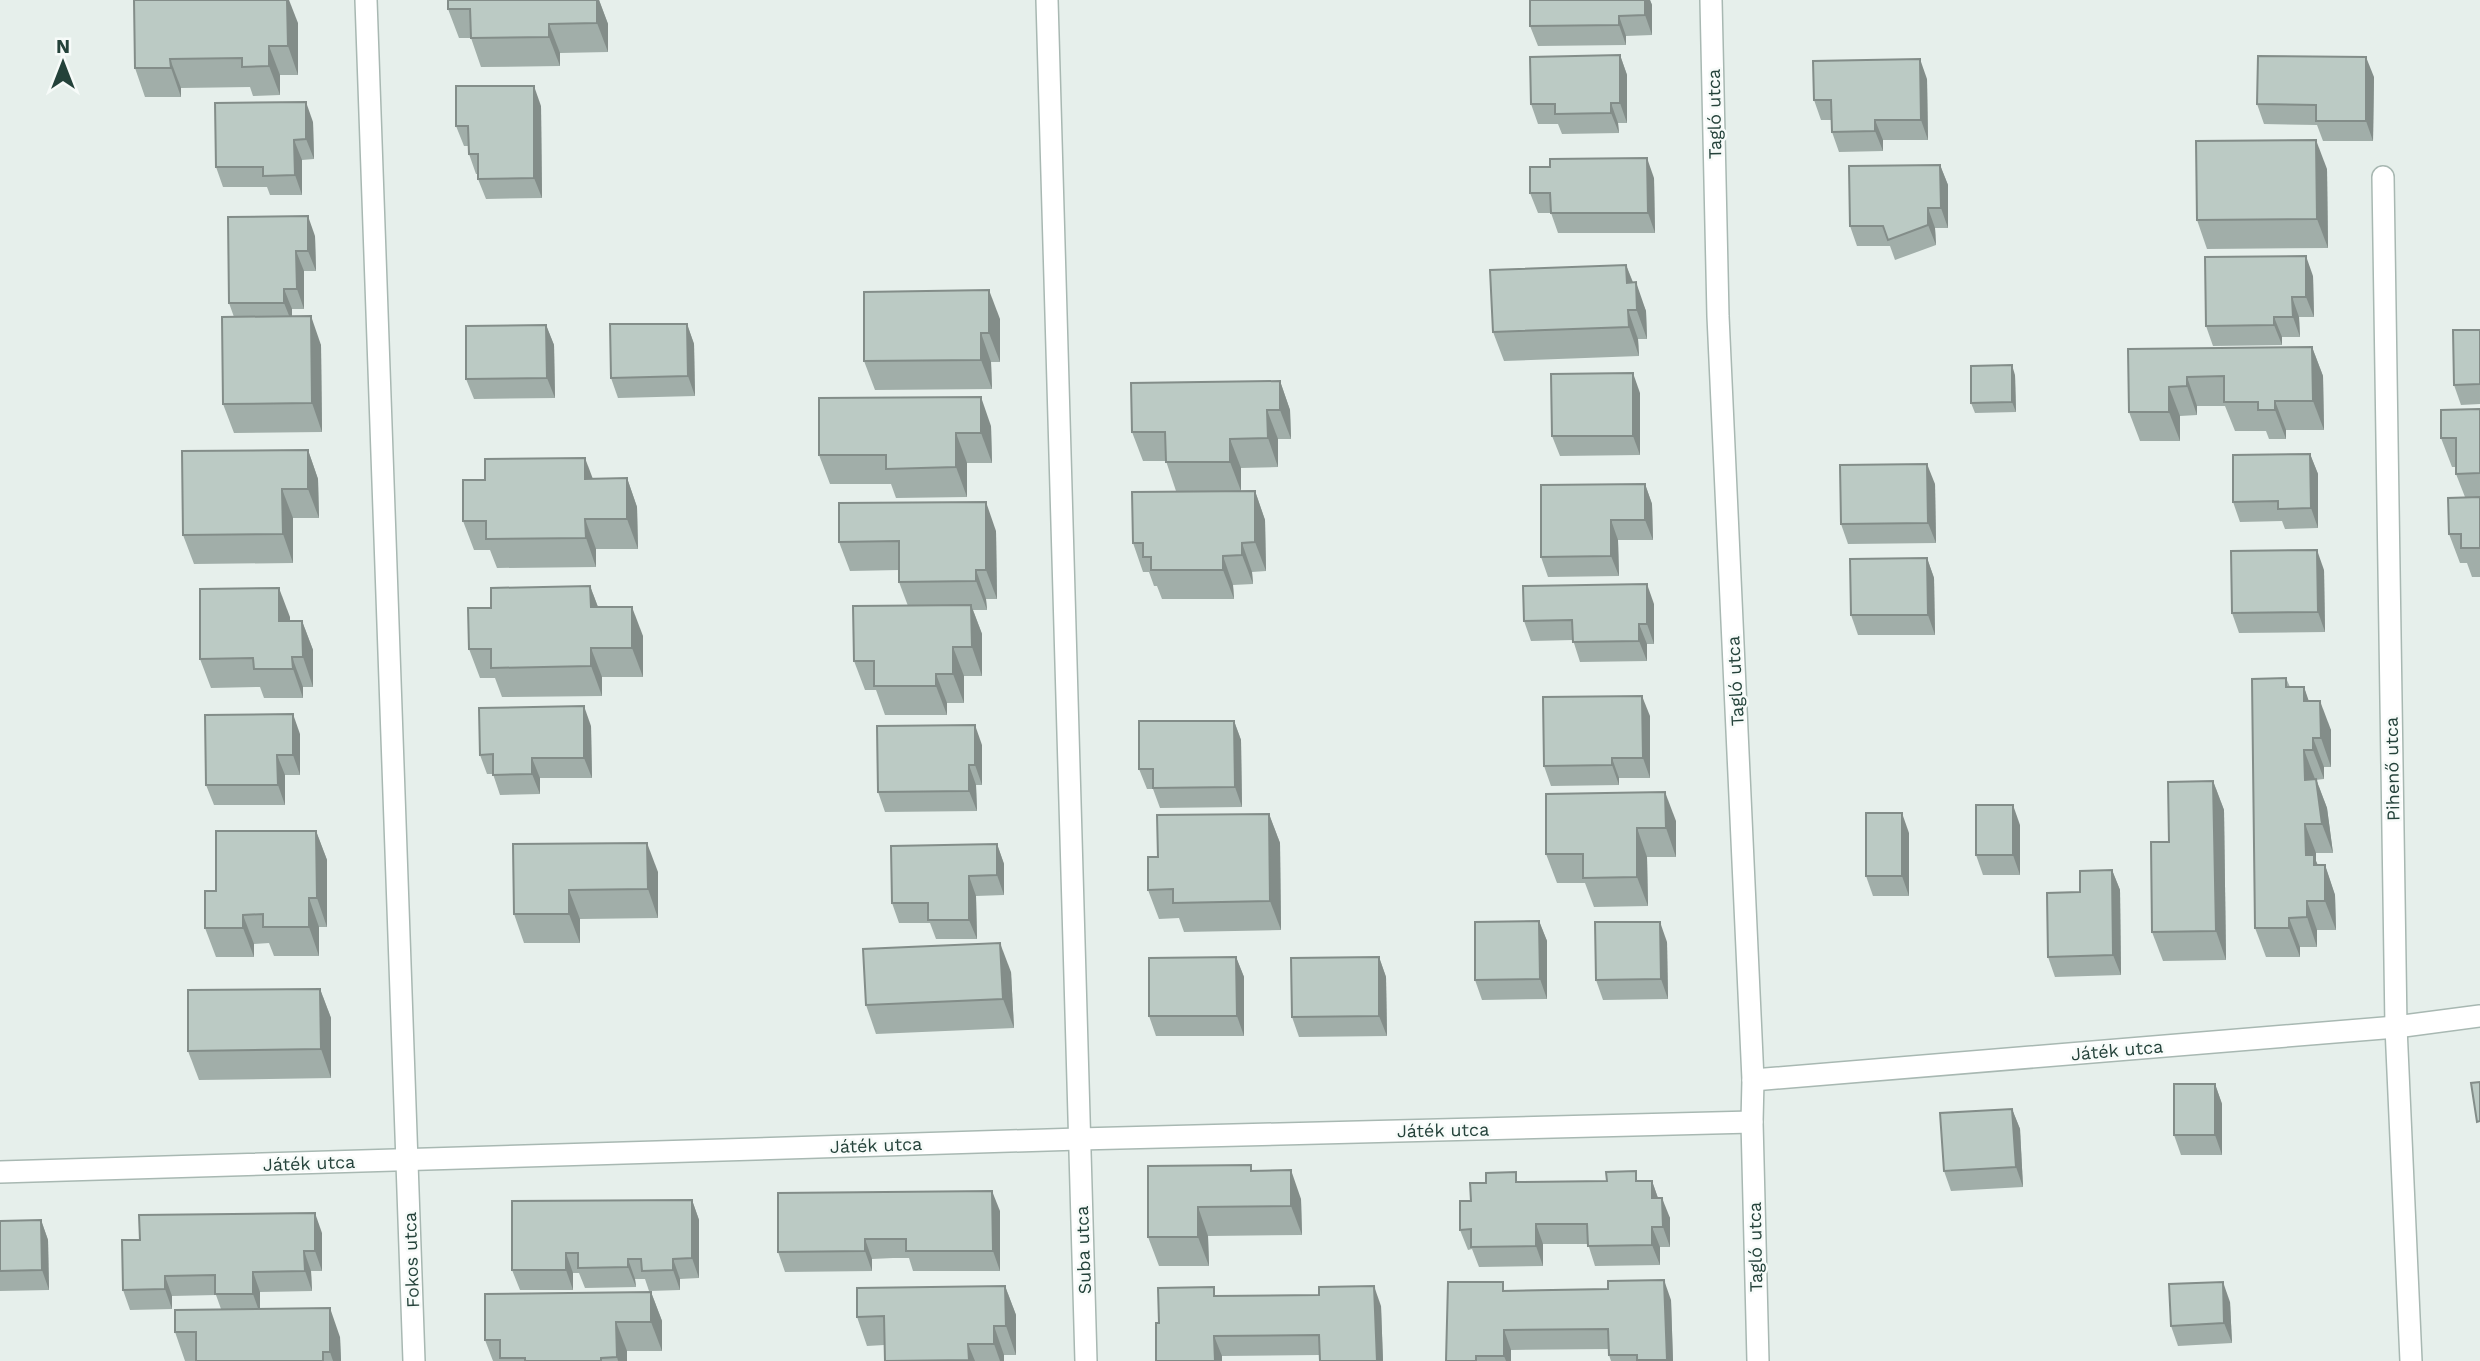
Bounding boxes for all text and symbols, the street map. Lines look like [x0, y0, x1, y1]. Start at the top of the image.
north arrow [28, 28, 98, 98]
text: N [56, 35, 70, 58]
street label: Tagló utca [1703, 69, 1725, 159]
street label: Tagló utca [1722, 635, 1748, 727]
street label: Pihenő utca [2381, 717, 2403, 821]
street label: Játék utca [2070, 1036, 2164, 1064]
street label: Játék utca [1397, 1119, 1489, 1141]
street label: Játék utca [829, 1133, 923, 1157]
street label: Játék utca [262, 1151, 356, 1175]
street label: Tagló utca [1744, 1202, 1766, 1292]
street label: Suba utca [1071, 1205, 1095, 1295]
street label: Fokos utca [399, 1212, 423, 1308]

